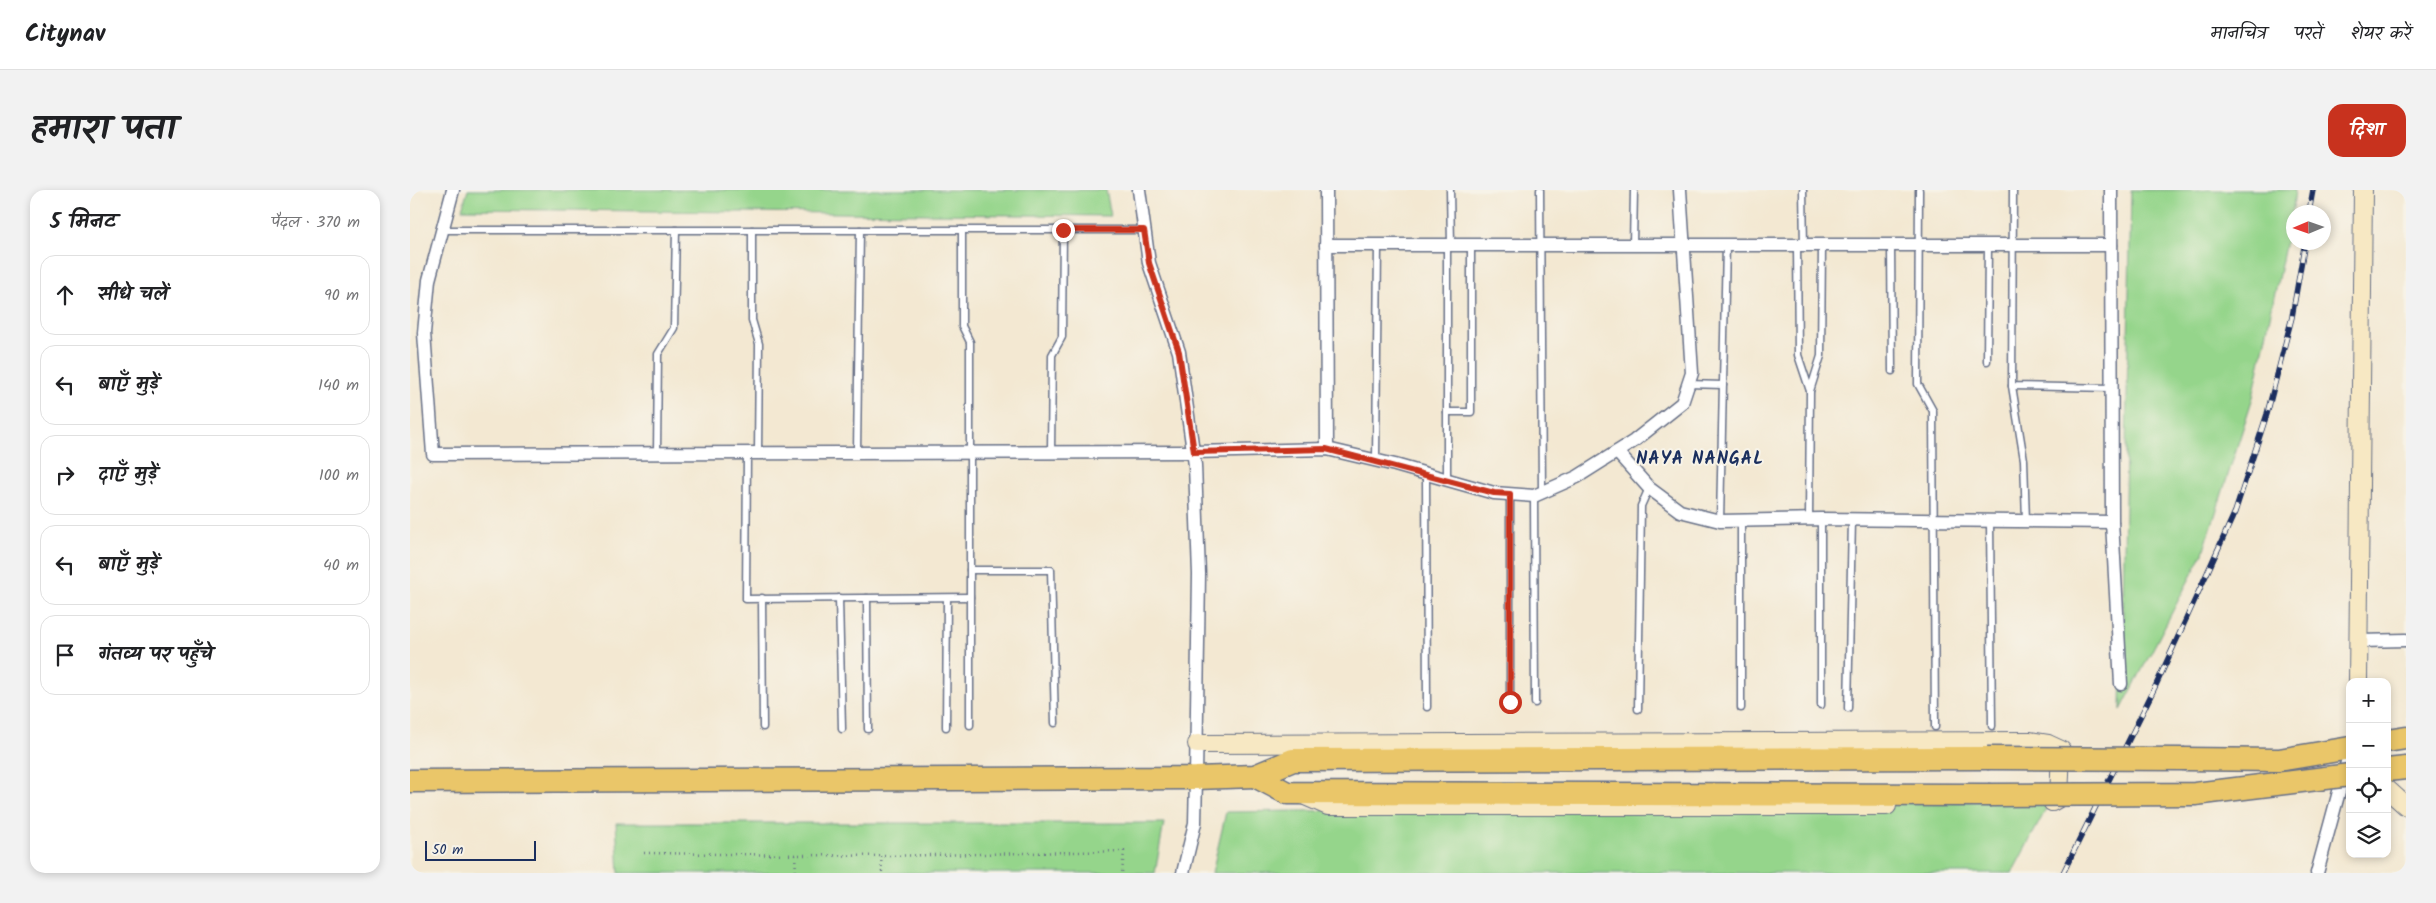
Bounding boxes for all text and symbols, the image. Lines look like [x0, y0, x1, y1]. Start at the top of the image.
text: Citynav [25, 15, 105, 54]
text: मानचित्र [2211, 20, 2267, 49]
text: परतें [2295, 20, 2322, 49]
text: शेयर करें [2350, 20, 2411, 49]
text: हमारा पता [30, 102, 176, 158]
button: दिशा [2328, 104, 2406, 157]
north arrow [2286, 205, 2331, 250]
text: 5 मिनट [50, 206, 116, 239]
text: पैदल · 370 m [271, 210, 360, 235]
route end [1052, 219, 1075, 242]
text: सीधे चलें [98, 280, 168, 310]
icon: ahead [51, 281, 79, 309]
text: 90 m [324, 283, 359, 308]
text: बाएँ मुड़ें [98, 370, 159, 400]
icon: left [51, 371, 79, 399]
text: 140 m [318, 373, 359, 398]
district label: NAYA NANGAL [1636, 445, 1764, 474]
text: दाएँ मुड़ें [98, 460, 157, 490]
icon: right [51, 461, 79, 489]
text: 100 m [319, 463, 359, 488]
text: बाएँ मुड़ें [98, 550, 159, 580]
icon: left [51, 551, 79, 579]
text: 40 m [323, 553, 359, 578]
text: गंतव्य पर पहुँचे [98, 640, 213, 670]
icon: arrive [51, 641, 79, 669]
map controls [2346, 678, 2391, 858]
button: + [2346, 678, 2391, 723]
route start [1499, 691, 1522, 714]
button: − [2346, 723, 2391, 768]
button: locate [2346, 768, 2391, 813]
button: layers [2346, 813, 2391, 858]
scale bar [425, 838, 536, 861]
text: 50 m [432, 839, 463, 861]

